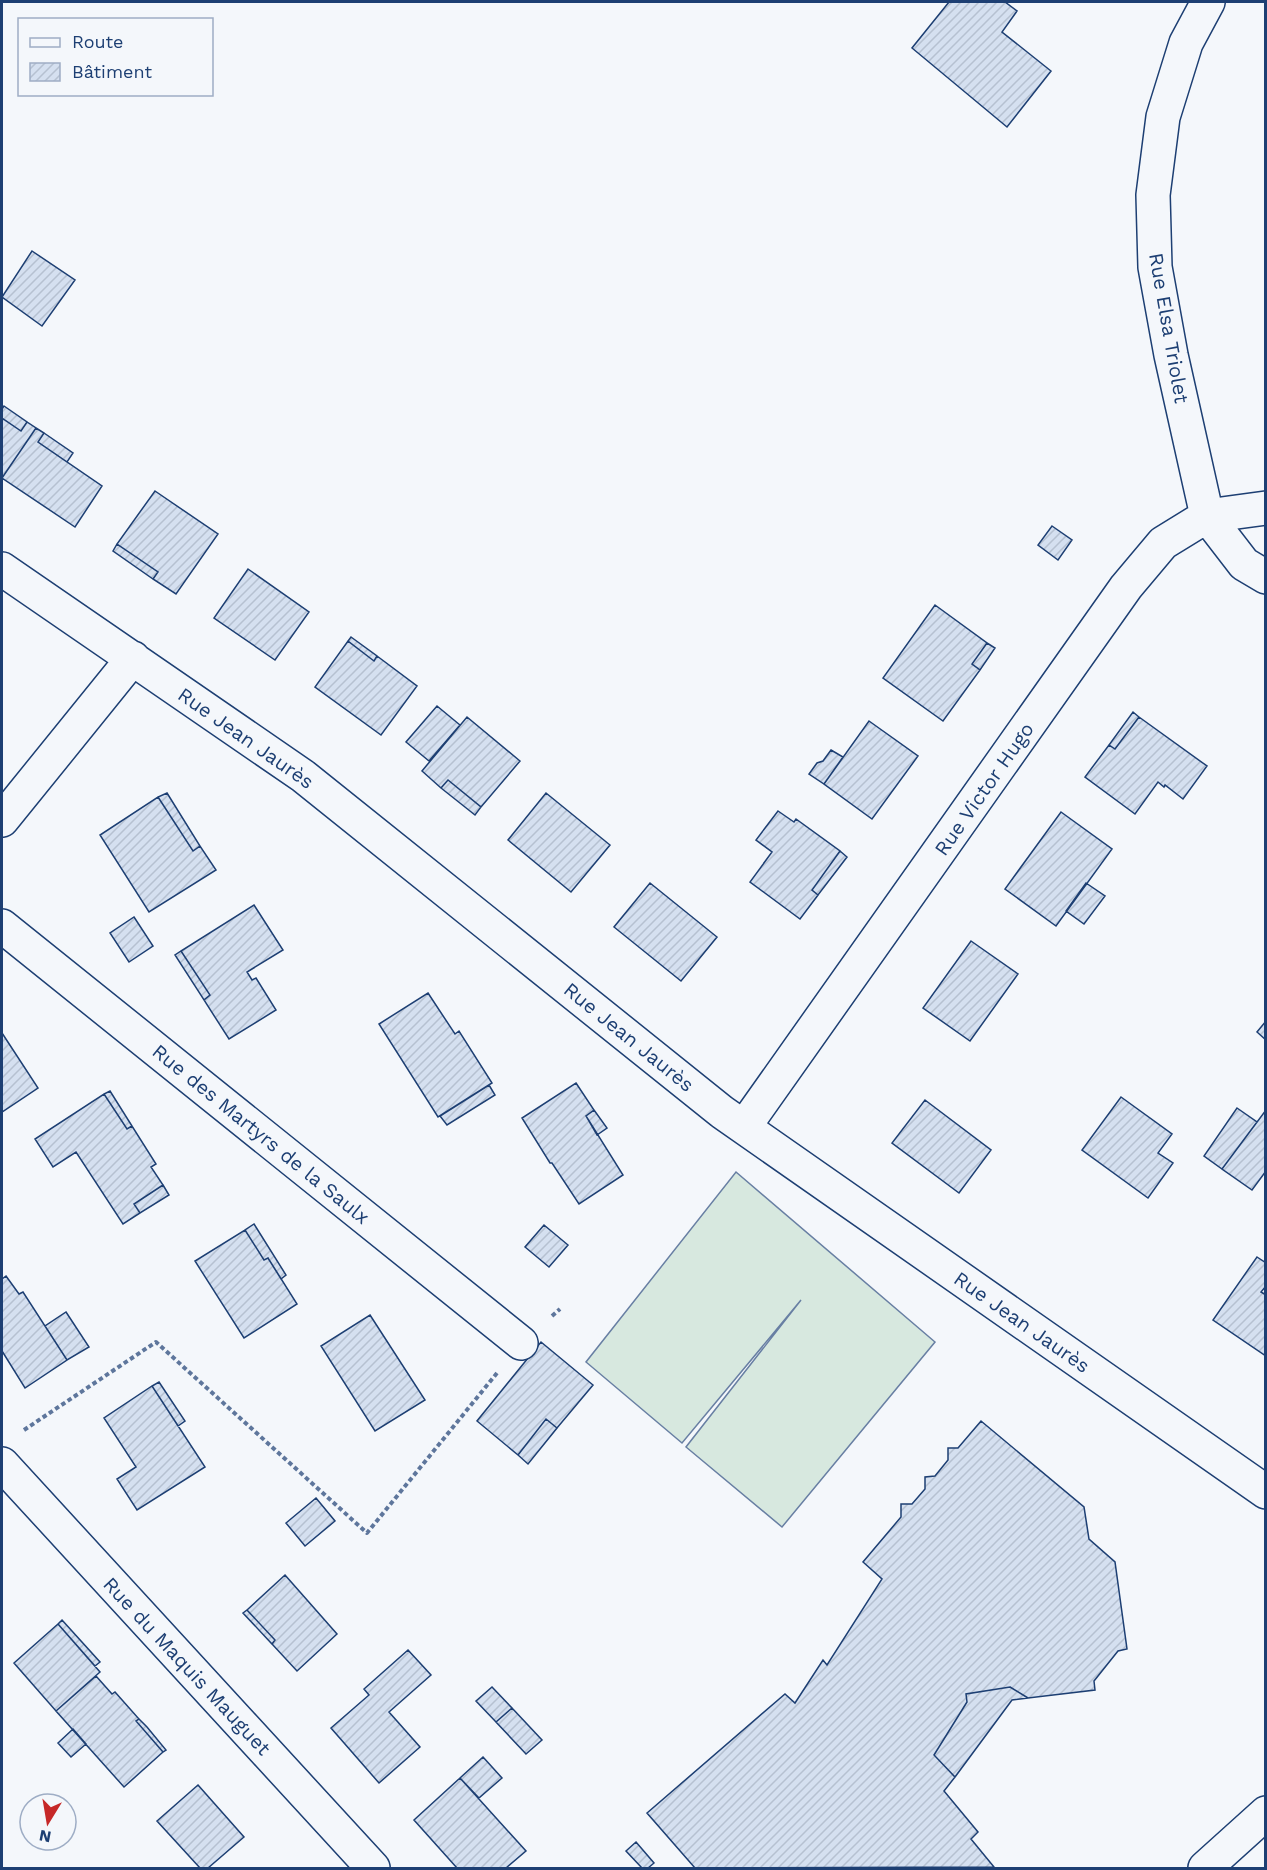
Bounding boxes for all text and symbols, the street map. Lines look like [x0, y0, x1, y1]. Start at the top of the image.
legend [18, 18, 213, 96]
text: Route [72, 31, 124, 52]
text: Bâtiment [72, 61, 152, 82]
street label: Rue Elsa Triolet [1144, 251, 1194, 406]
street label: Rue Jean Jaurès [173, 682, 319, 794]
street label: Rue Victor Hugo [929, 718, 1039, 860]
street label: Rue Jean Jaurès [559, 977, 699, 1097]
street label: Rue des Martyrs de la Saulx [148, 1039, 374, 1229]
street label: Rue Jean Jaurès [949, 1266, 1095, 1378]
street label: Rue du Maquis Mauguet [98, 1572, 276, 1760]
north arrow [18, 1792, 78, 1852]
text: N [38, 1826, 53, 1847]

